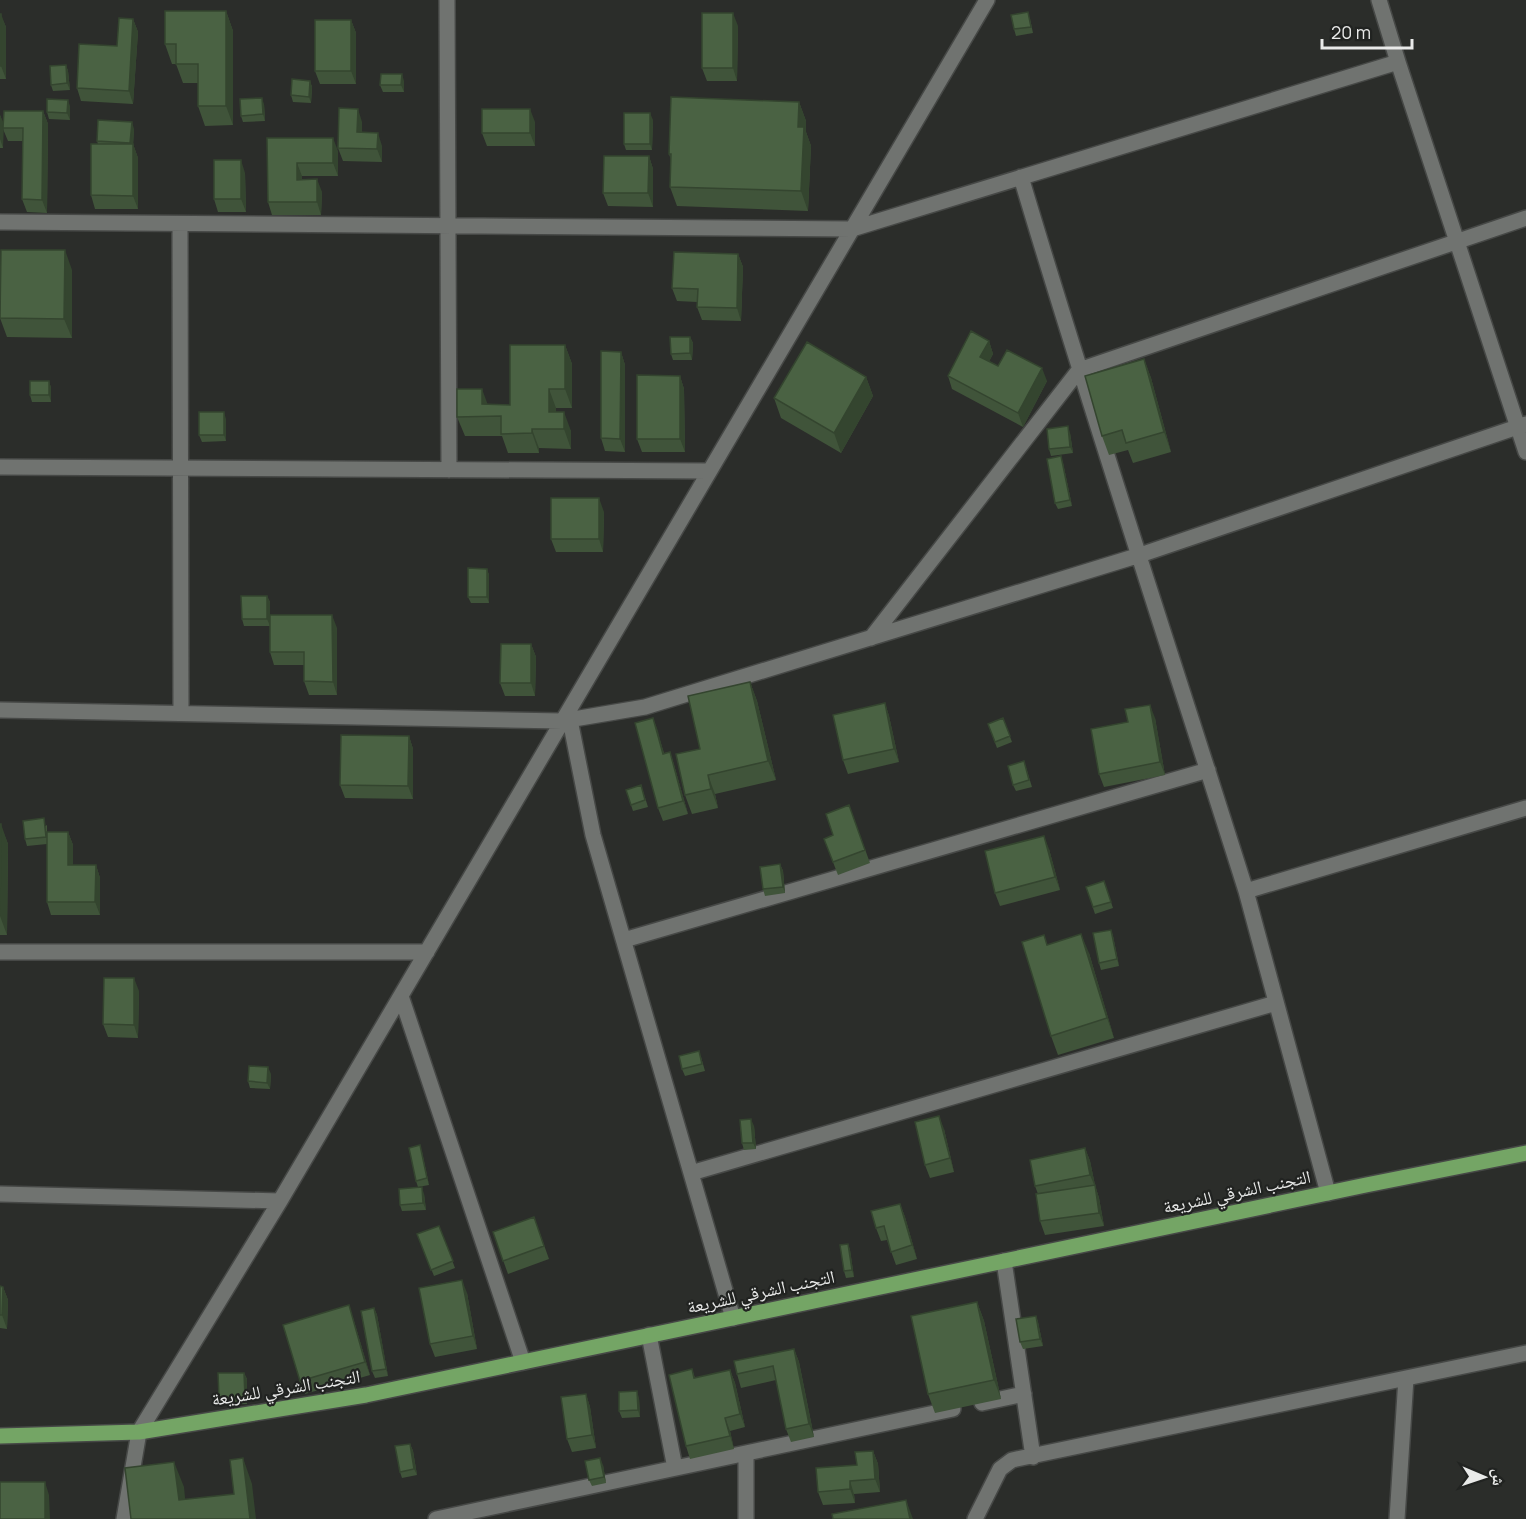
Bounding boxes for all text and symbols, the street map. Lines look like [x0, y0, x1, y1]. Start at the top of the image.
scale bar [1322, 12, 1412, 50]
text: 20 m [1331, 20, 1371, 44]
street label: التجنب الشرقي للشريعة [1161, 1164, 1313, 1222]
street label: التجنب الشرقي للشريعة [685, 1264, 837, 1322]
street label: التجنب الشرقي للشريعة [210, 1363, 362, 1414]
north arrow [1454, 1447, 1514, 1507]
text: ش [1488, 1469, 1510, 1486]

